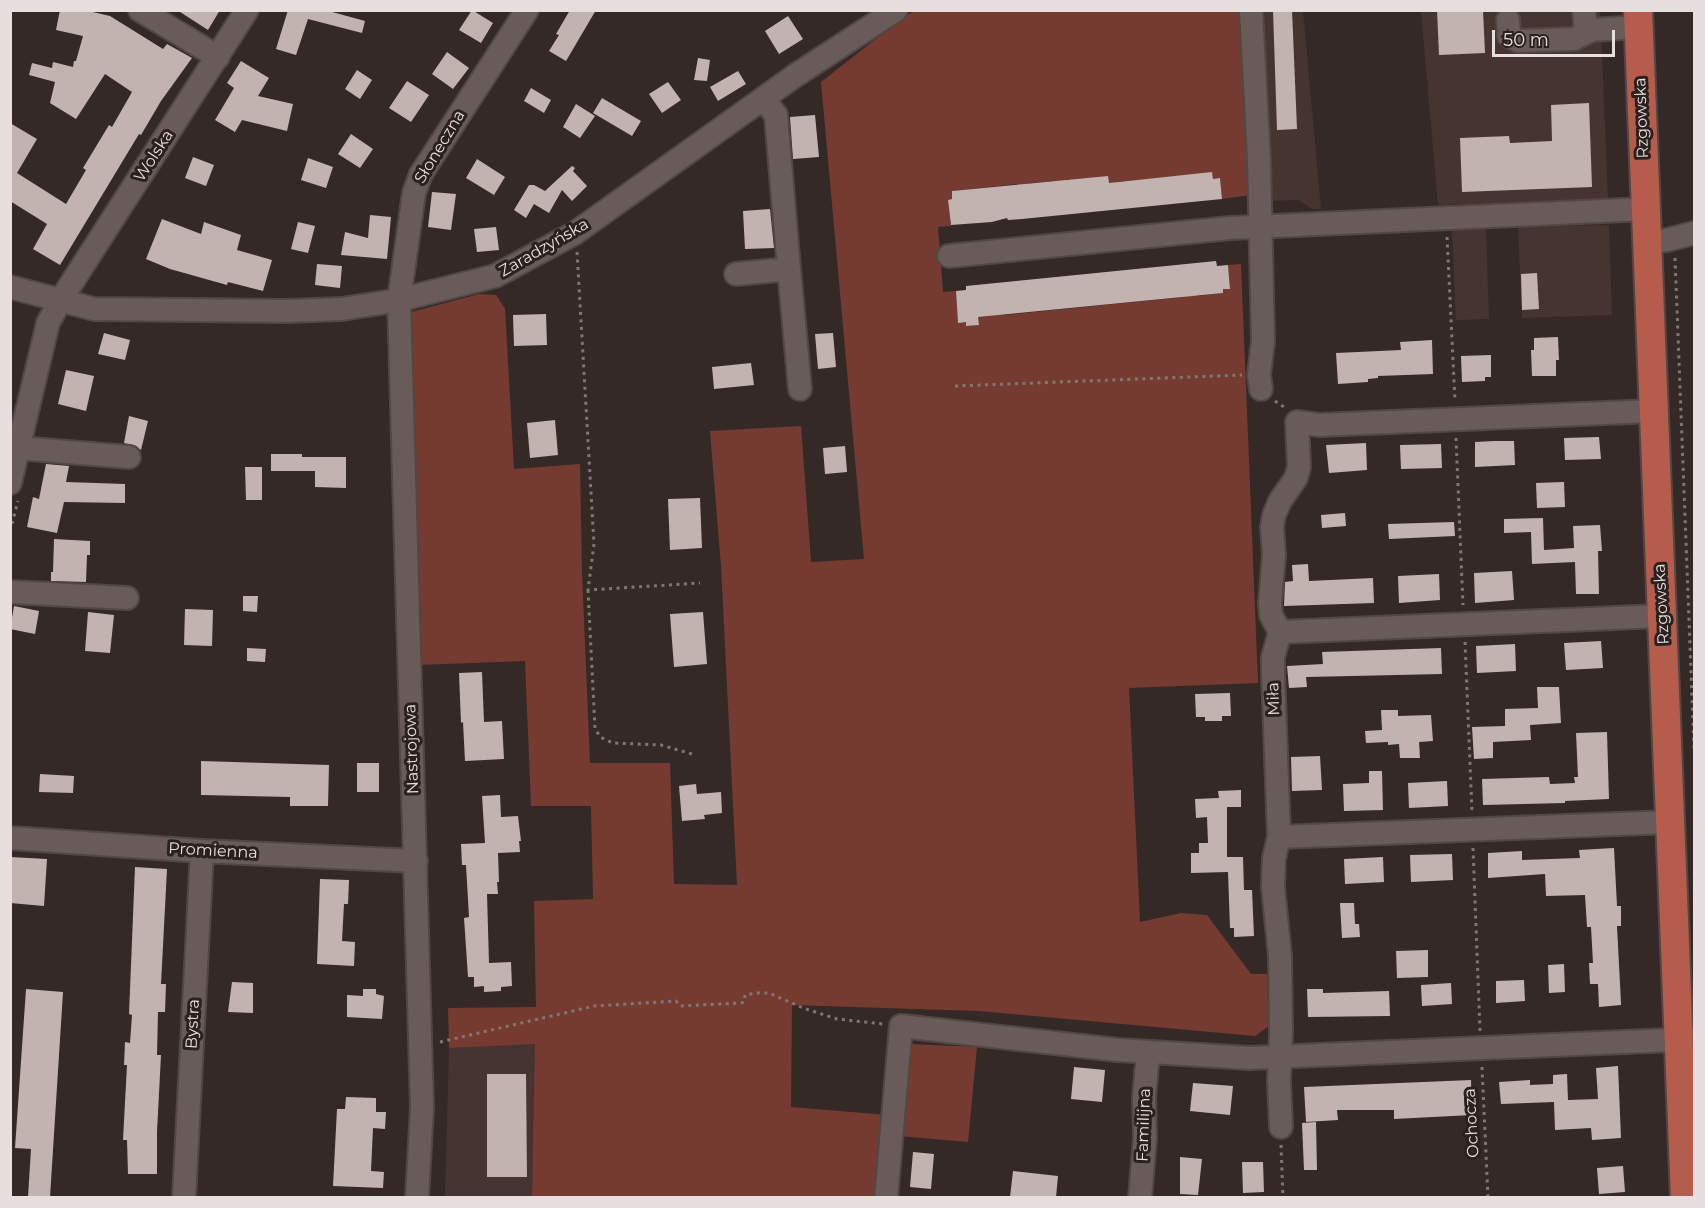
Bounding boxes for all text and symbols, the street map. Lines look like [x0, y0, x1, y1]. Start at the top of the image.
scale bar [1495, 18, 1618, 56]
text: 50 m [1503, 29, 1549, 51]
street label: Rzgowska [1631, 77, 1653, 159]
street label: Słoneczna [411, 107, 469, 187]
street label: Wolska [130, 126, 178, 186]
street label: Zaradzyńska [496, 215, 592, 281]
street label: Rzgowska [1650, 563, 1674, 645]
street label: Miła [1264, 682, 1284, 716]
street label: Nastrojowa [401, 704, 423, 794]
street label: Promienna [168, 839, 258, 863]
street label: Bystra [182, 998, 204, 1050]
street label: Familijna [1133, 1088, 1155, 1162]
street label: Ochocza [1461, 1088, 1483, 1158]

